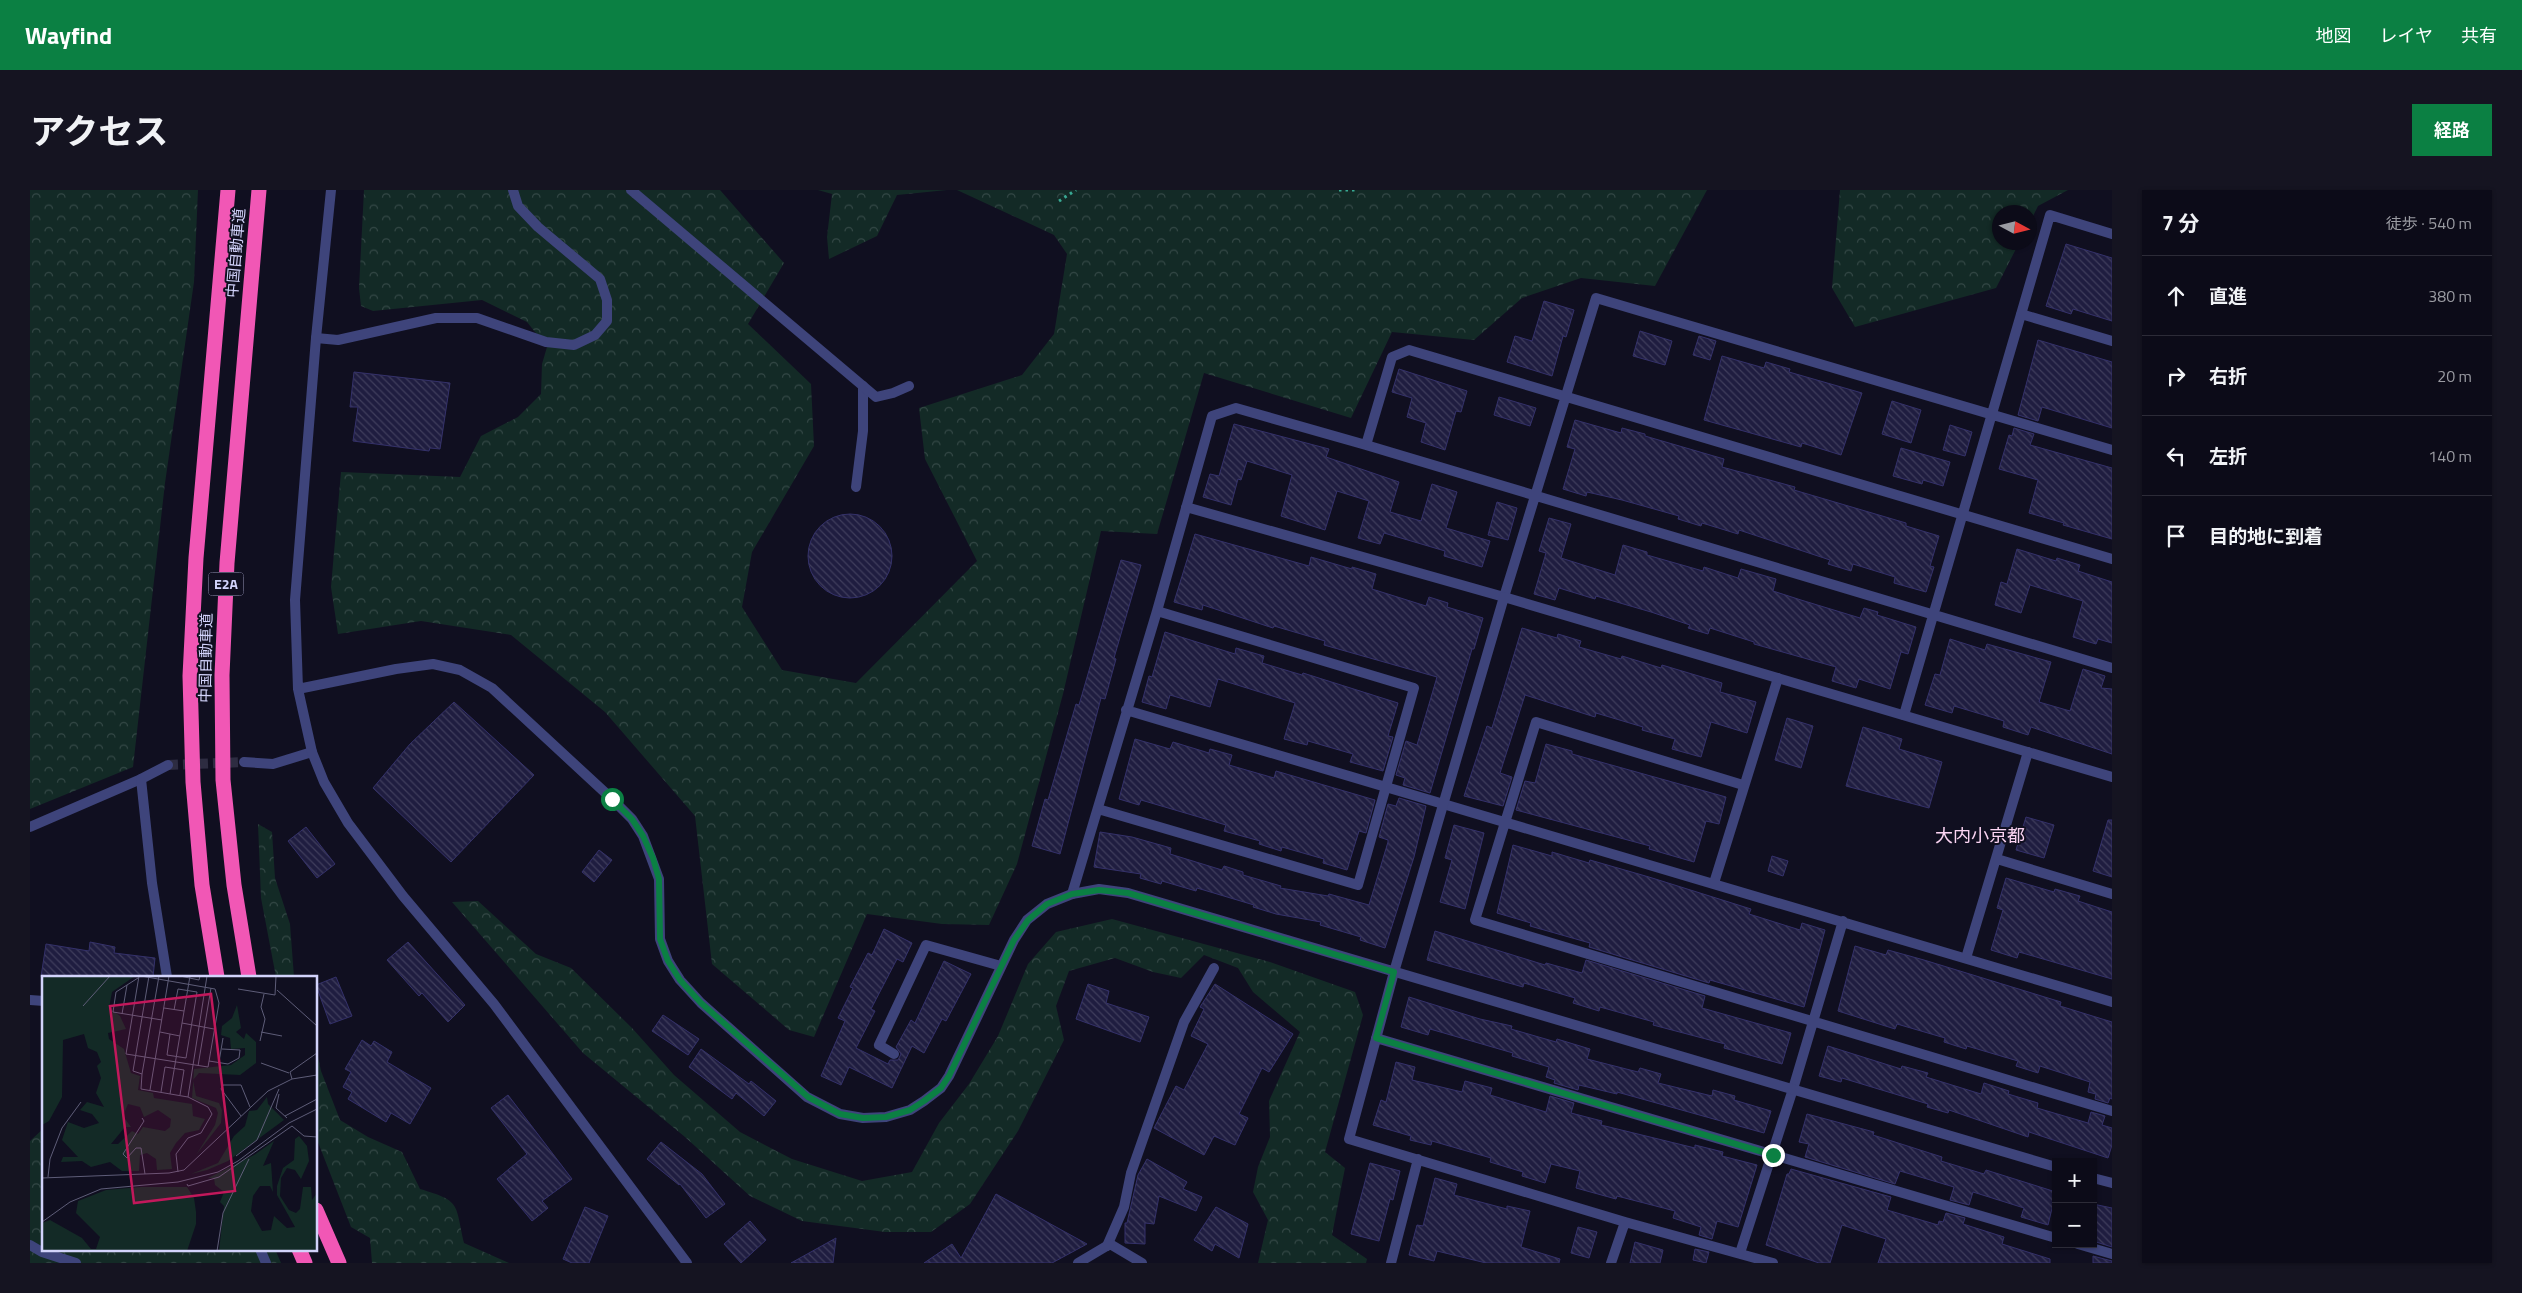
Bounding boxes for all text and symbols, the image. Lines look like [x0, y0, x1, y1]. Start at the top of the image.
text: Wayfind [25, 17, 112, 53]
text: 地図 [2316, 22, 2352, 49]
text: レイヤ [2380, 22, 2433, 49]
text: 共有 [2461, 22, 2497, 49]
text: アクセス [30, 104, 168, 158]
button: 経路 [2412, 104, 2492, 156]
north arrow [1992, 205, 2037, 250]
street label: 中国自動車道 [220, 207, 251, 299]
text: 7 分 [2162, 207, 2199, 239]
text: 徒歩 · 540 m [2386, 211, 2472, 235]
text: 直進 [2209, 281, 2247, 310]
icon: ahead [2162, 282, 2190, 310]
text: 380 m [2428, 284, 2472, 308]
text: 右折 [2209, 361, 2247, 390]
icon: right [2162, 362, 2190, 390]
text: 20 m [2437, 364, 2472, 388]
text: 左折 [2209, 441, 2247, 470]
icon: left [2162, 442, 2190, 470]
text: 140 m [2428, 444, 2472, 468]
text: 目的地に到着 [2209, 521, 2323, 550]
icon: arrive [2162, 522, 2190, 550]
road number: E2A [208, 572, 244, 596]
street label: 中国自動車道 [193, 613, 218, 703]
route start [601, 788, 624, 811]
district label: 大内小京都 [1935, 822, 2025, 849]
inset map [42, 976, 318, 1250]
route end [1762, 1144, 1785, 1167]
map controls [2052, 1158, 2097, 1248]
button: + [2052, 1158, 2097, 1203]
button: − [2052, 1203, 2097, 1248]

